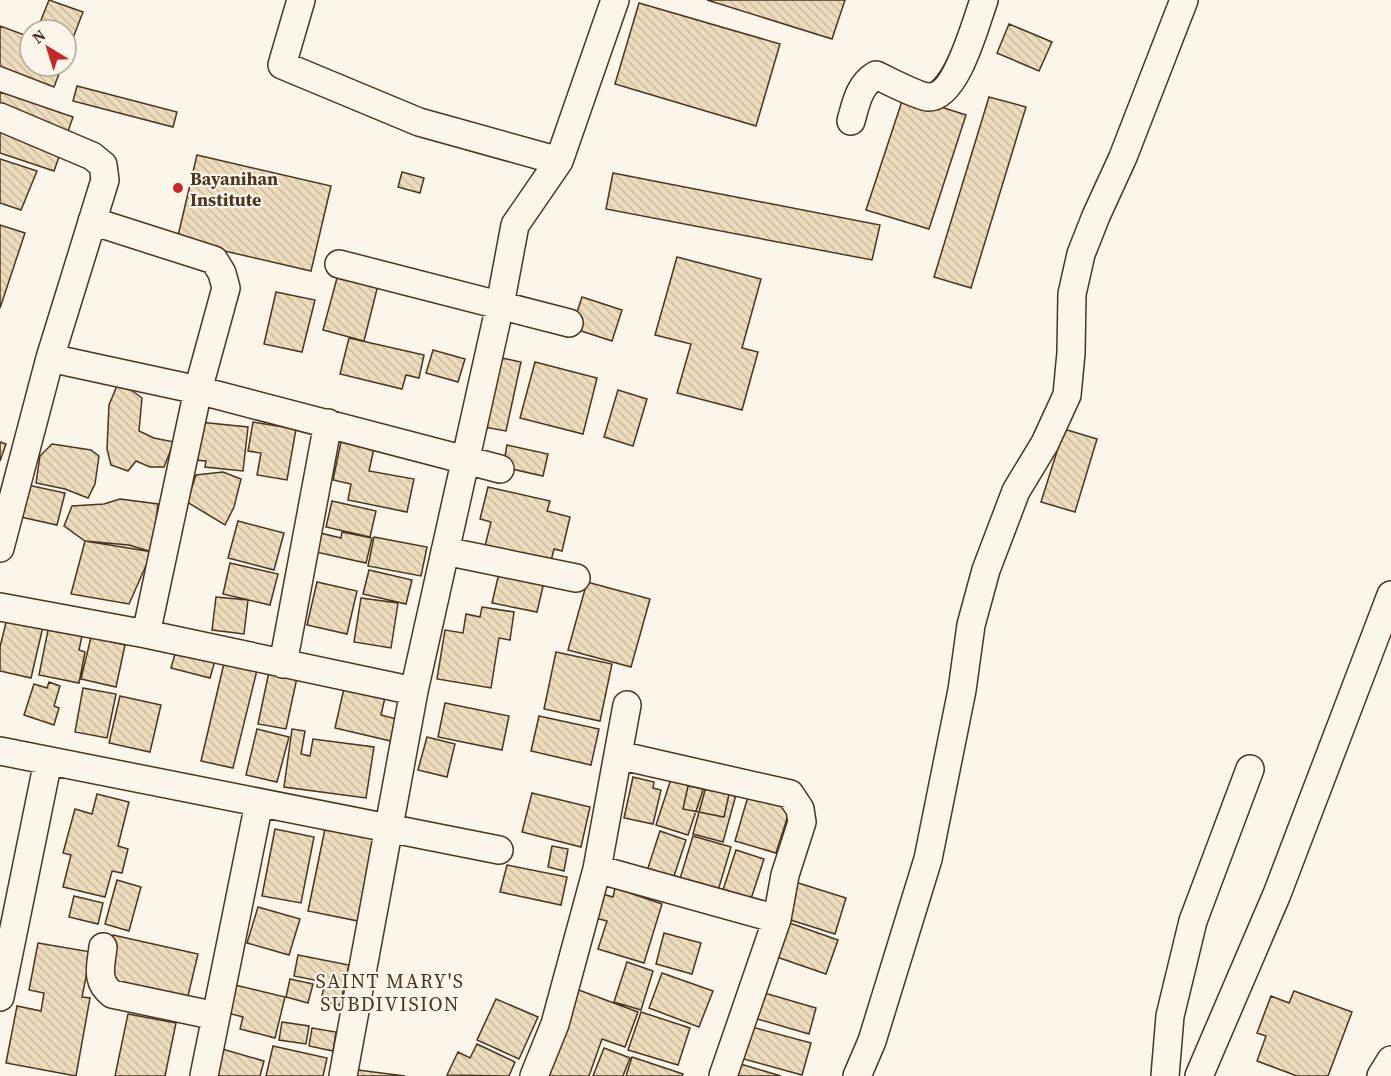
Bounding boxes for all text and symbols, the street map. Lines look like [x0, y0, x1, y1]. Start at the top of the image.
north arrow [18, 18, 78, 78]
text: N [27, 24, 50, 48]
place label: Bayanihan Institute [190, 166, 278, 212]
marker: Bayanihan Institute [171, 181, 185, 195]
district label: SAINT MARY'S SUBDIVISION [316, 967, 464, 1018]

